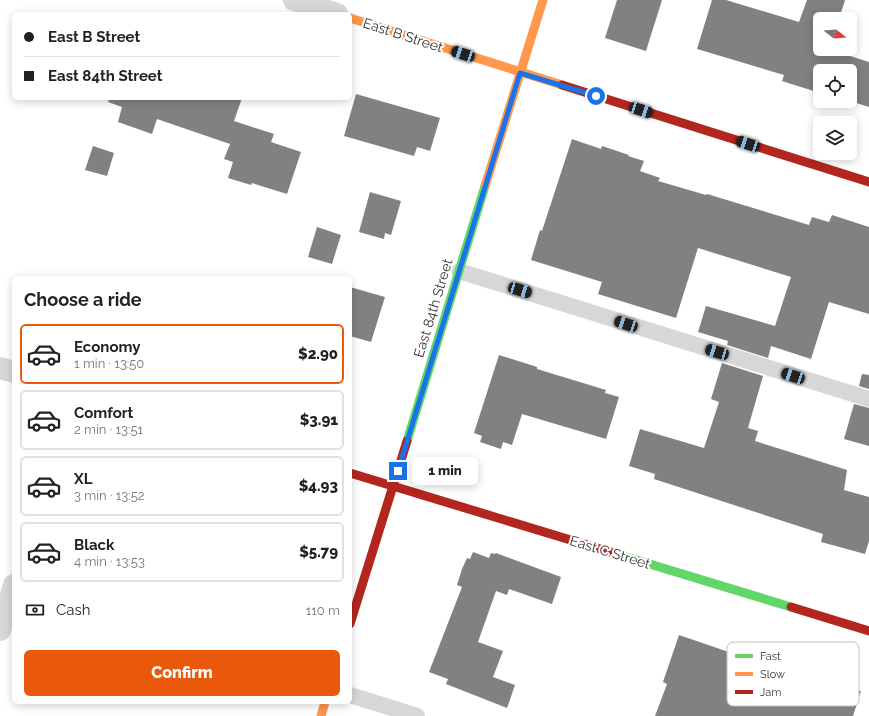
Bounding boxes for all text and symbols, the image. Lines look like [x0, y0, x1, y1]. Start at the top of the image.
north arrow [813, 12, 857, 56]
map controls [813, 12, 857, 160]
street label: East B Street [361, 15, 445, 56]
text: East B Street [48, 28, 140, 46]
car [450, 45, 476, 63]
button: locate [813, 64, 857, 108]
text: East 84th Street [48, 67, 163, 85]
route start [587, 87, 605, 105]
car [628, 101, 654, 119]
button: layers [813, 116, 857, 160]
car [735, 135, 761, 153]
street label: East 84th Street [410, 256, 456, 359]
car [507, 281, 533, 299]
text: Choose a ride [24, 289, 142, 310]
car [613, 315, 639, 333]
icon: car [26, 336, 62, 372]
text: Economy [74, 338, 141, 356]
car [704, 343, 730, 361]
text: $2.90 [298, 345, 338, 363]
text: 1 min · 13:50 [74, 356, 144, 371]
car [780, 367, 806, 385]
icon: car [26, 402, 62, 438]
text: Comfort [74, 404, 133, 422]
text: $3.91 [300, 411, 338, 429]
text: 2 min · 13:51 [74, 422, 143, 437]
callout: 1 min [412, 457, 478, 485]
route end [389, 462, 407, 480]
text: 1 min [428, 463, 462, 478]
icon: car [26, 468, 62, 504]
text: XL [74, 470, 92, 488]
text: $4.93 [299, 477, 338, 495]
text: 3 min · 13:52 [74, 488, 145, 503]
street label: East C Street [568, 532, 652, 572]
icon: car [26, 534, 62, 570]
text: Black [74, 536, 114, 554]
text: $5.79 [299, 543, 338, 561]
text: 4 min · 13:53 [74, 554, 145, 569]
icon: cash [24, 599, 46, 621]
text: Cash [56, 601, 90, 619]
text: 110 m [306, 603, 340, 618]
legend [727, 642, 859, 706]
button: Confirm [24, 650, 340, 696]
text: Fast [760, 650, 781, 663]
text: Slow [760, 668, 785, 681]
text: Jam [760, 686, 781, 699]

